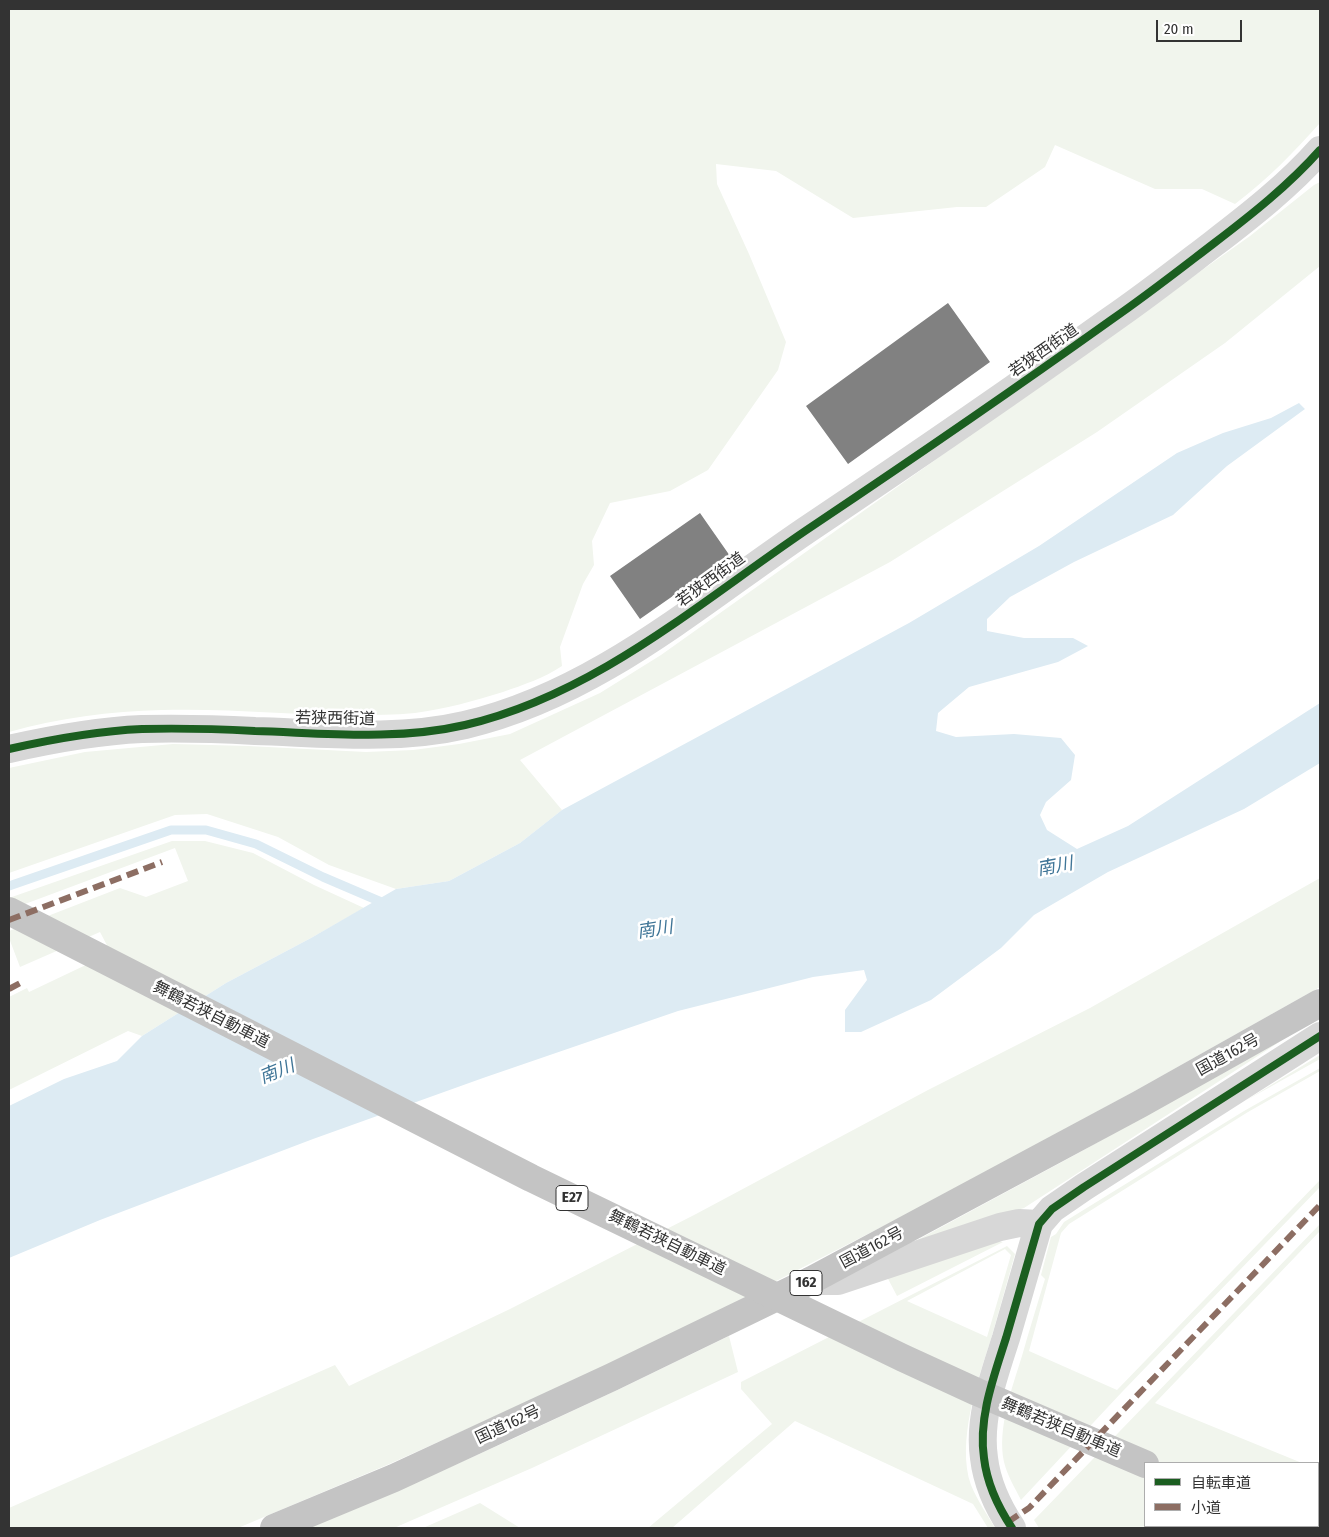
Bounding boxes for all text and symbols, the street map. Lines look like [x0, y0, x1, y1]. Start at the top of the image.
scale bar [1159, 10, 1245, 42]
text: 20 m [1164, 20, 1194, 38]
street label: 若狭西街道 [1006, 320, 1082, 382]
street label: 若狭西街道 [673, 549, 749, 611]
street label: 若狭西街道 [295, 709, 375, 729]
water label: 南川 [1035, 853, 1075, 881]
water label: 南川 [636, 917, 674, 943]
street label: 舞鶴若狭自動車道 [150, 977, 272, 1053]
street label: 国道162号 [1193, 1030, 1263, 1080]
water label: 南川 [256, 1055, 298, 1089]
road number: E27 [556, 1186, 588, 1210]
street label: 舞鶴若狭自動車道 [605, 1206, 729, 1280]
street label: 国道162号 [837, 1223, 907, 1273]
road number: 162 [790, 1270, 822, 1296]
street label: 舞鶴若狭自動車道 [998, 1394, 1124, 1462]
street label: 国道162号 [473, 1402, 543, 1448]
legend [1144, 1462, 1319, 1527]
text: 自転車道 [1191, 1474, 1251, 1492]
text: 小道 [1191, 1499, 1221, 1517]

